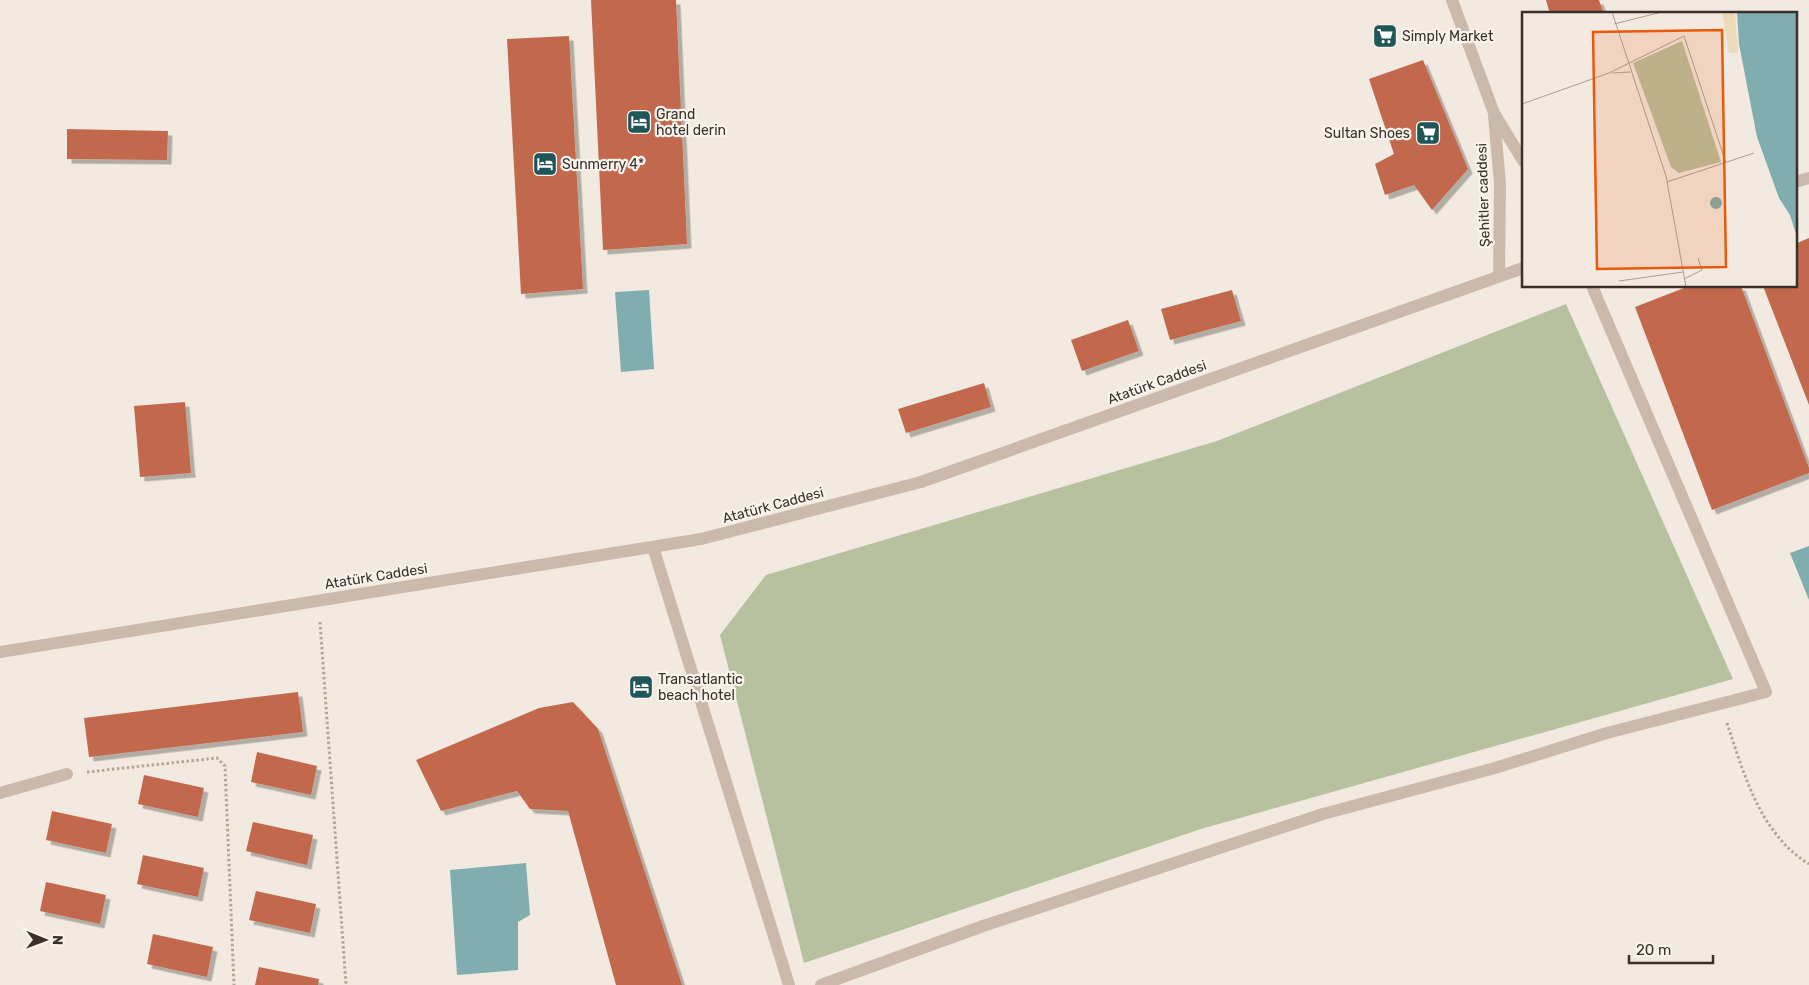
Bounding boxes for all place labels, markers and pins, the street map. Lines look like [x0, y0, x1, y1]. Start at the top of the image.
supermarket icon: Simply Market [1372, 23, 1398, 49]
place label: Simply Market [1402, 28, 1494, 45]
place label: Grand hotel derin [656, 106, 726, 139]
hotel icon: Grand hotel derin [626, 109, 652, 135]
supermarket icon: Sultan Shoes [1415, 120, 1441, 146]
place label: Sultan Shoes [1324, 125, 1410, 142]
hotel icon: Sunmerry 4* [532, 151, 558, 177]
place label: Sunmerry 4* [562, 156, 644, 173]
place label: Transatlantic beach hotel [658, 671, 743, 704]
hotel icon: Transatlantic beach hotel [628, 674, 654, 700]

